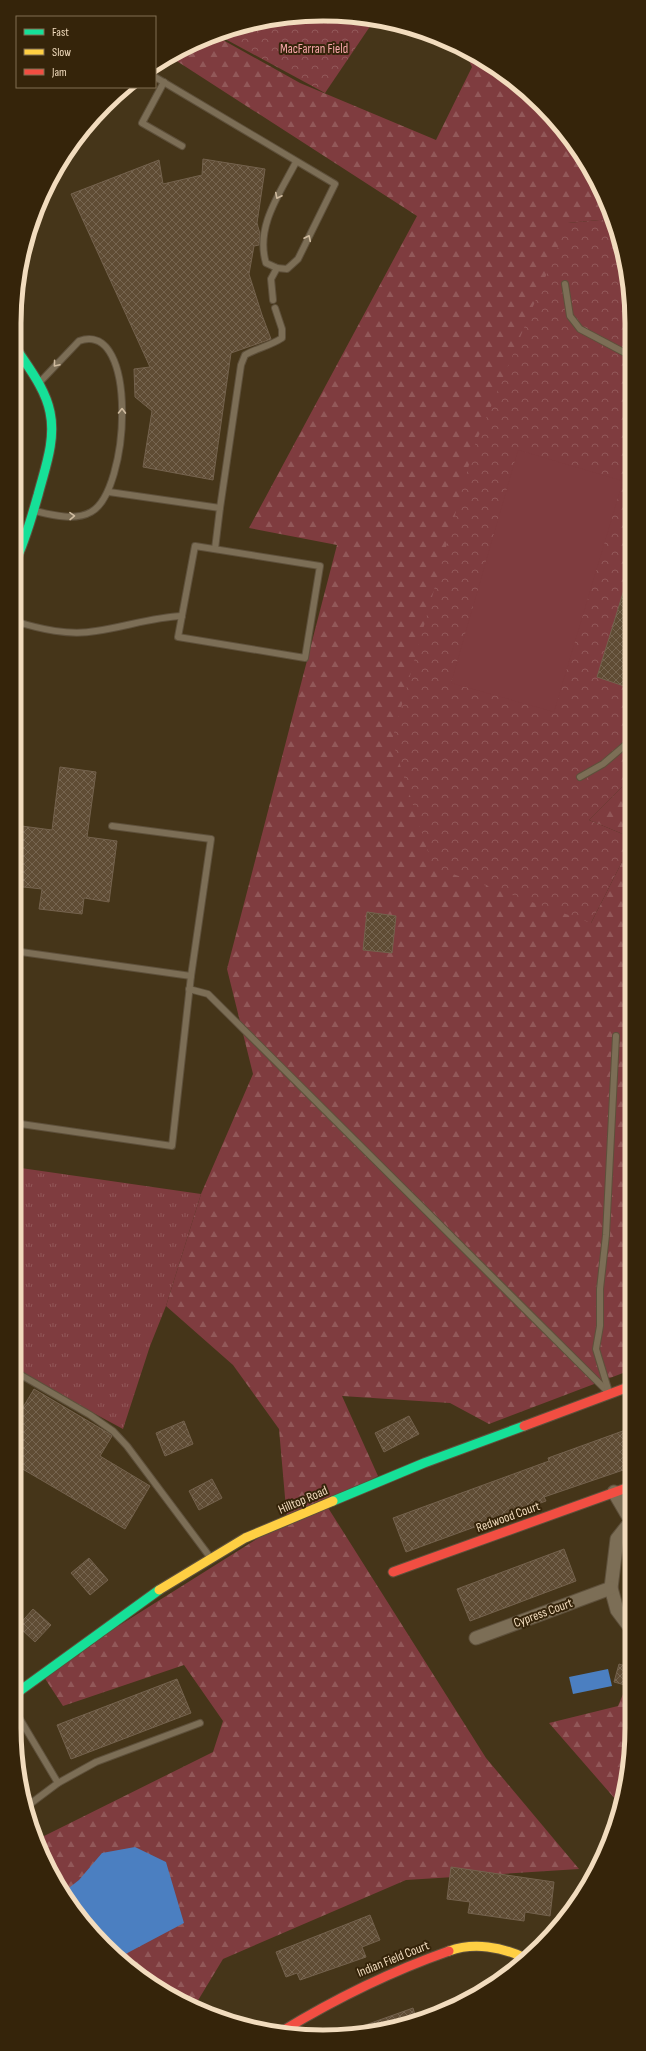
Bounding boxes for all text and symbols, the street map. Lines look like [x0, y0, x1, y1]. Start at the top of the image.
legend [16, 16, 156, 88]
text: Fast [52, 25, 69, 40]
park label: MacFarran Field [280, 41, 348, 57]
text: Slow [52, 45, 71, 60]
text: Jam [51, 65, 67, 80]
one-way arrow [275, 192, 283, 200]
one-way arrow [303, 235, 311, 243]
one-way arrow [54, 360, 61, 367]
one-way arrow [118, 408, 126, 414]
one-way arrow [69, 512, 75, 520]
street label: Hilltop Road [276, 1482, 330, 1518]
street label: Redwood Court [474, 1498, 542, 1536]
street label: Cypress Court [511, 1595, 575, 1631]
street label: Indian Field Court [355, 1937, 431, 1981]

